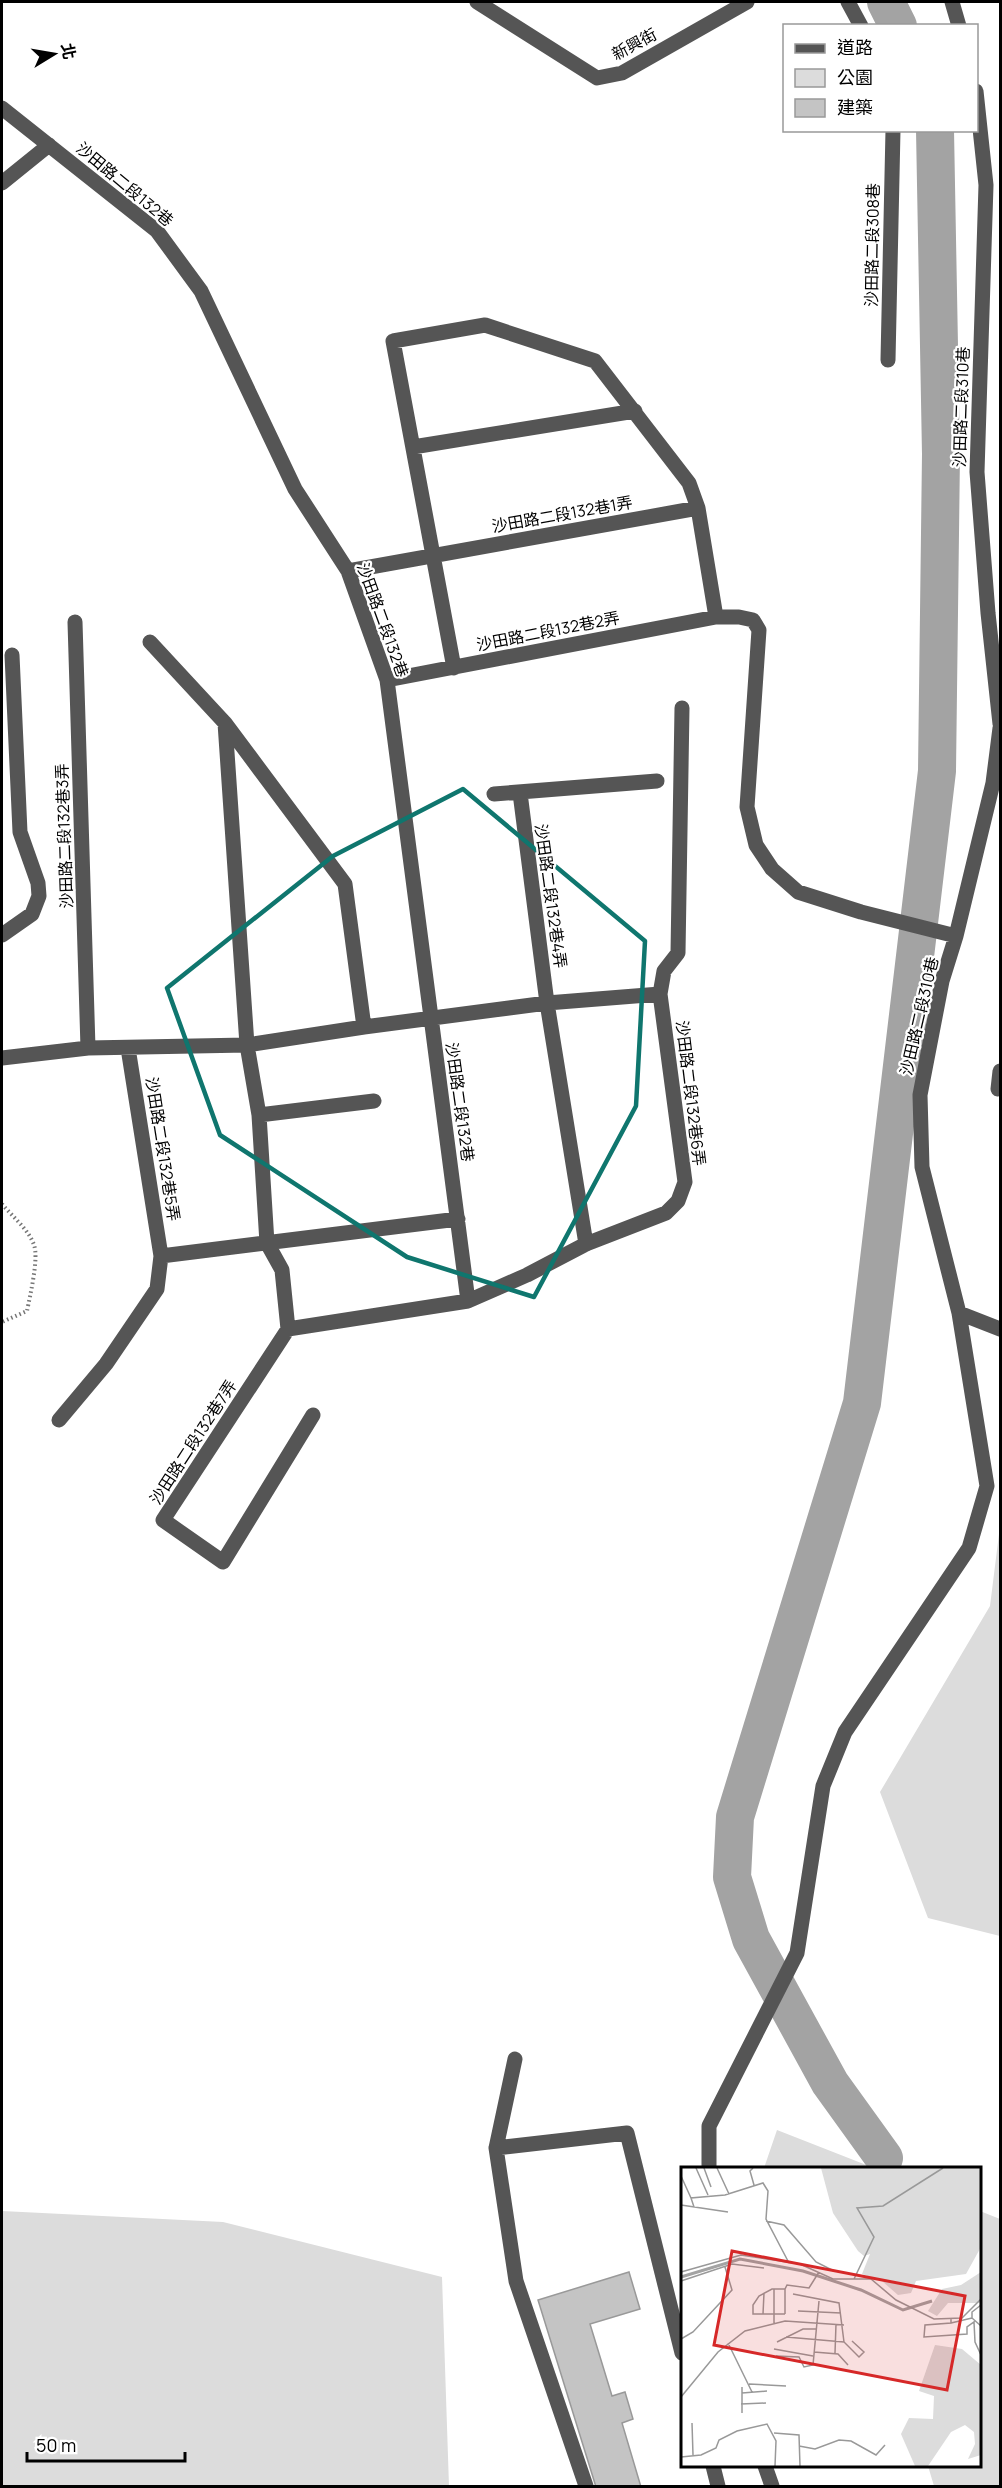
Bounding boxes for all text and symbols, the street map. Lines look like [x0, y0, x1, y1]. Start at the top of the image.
street label: 新興街 [608, 23, 660, 65]
north arrow [24, 24, 84, 84]
legend [783, 24, 978, 132]
text: 道路 [837, 35, 873, 59]
text: 北 [56, 41, 81, 61]
text: 公園 [837, 65, 873, 89]
text: 建築 [837, 95, 873, 119]
street label: 沙田路二段132巷 [72, 137, 178, 231]
street label: 沙田路二段308巷 [860, 183, 884, 307]
street label: 沙田路二段310巷 [948, 346, 974, 468]
street label: 沙田路二段132巷1弄 [490, 491, 634, 537]
street label: 沙田路二段132巷 [352, 560, 414, 680]
street label: 沙田路二段132巷2弄 [475, 606, 621, 656]
street label: 沙田路二段132巷3弄 [50, 763, 78, 909]
street label: 沙田路二段132巷4弄 [530, 822, 572, 970]
street label: 沙田路二段310巷 [895, 955, 943, 1077]
street label: 沙田路二段132巷6弄 [671, 1019, 711, 1167]
street label: 沙田路二段132巷 [441, 1041, 479, 1163]
street label: 沙田路二段132巷5弄 [141, 1075, 185, 1223]
street label: 沙田路二段132巷7弄 [144, 1376, 242, 1508]
inset map [681, 2167, 981, 2467]
scale bar [27, 2425, 184, 2463]
text: 50 m [36, 2433, 76, 2457]

